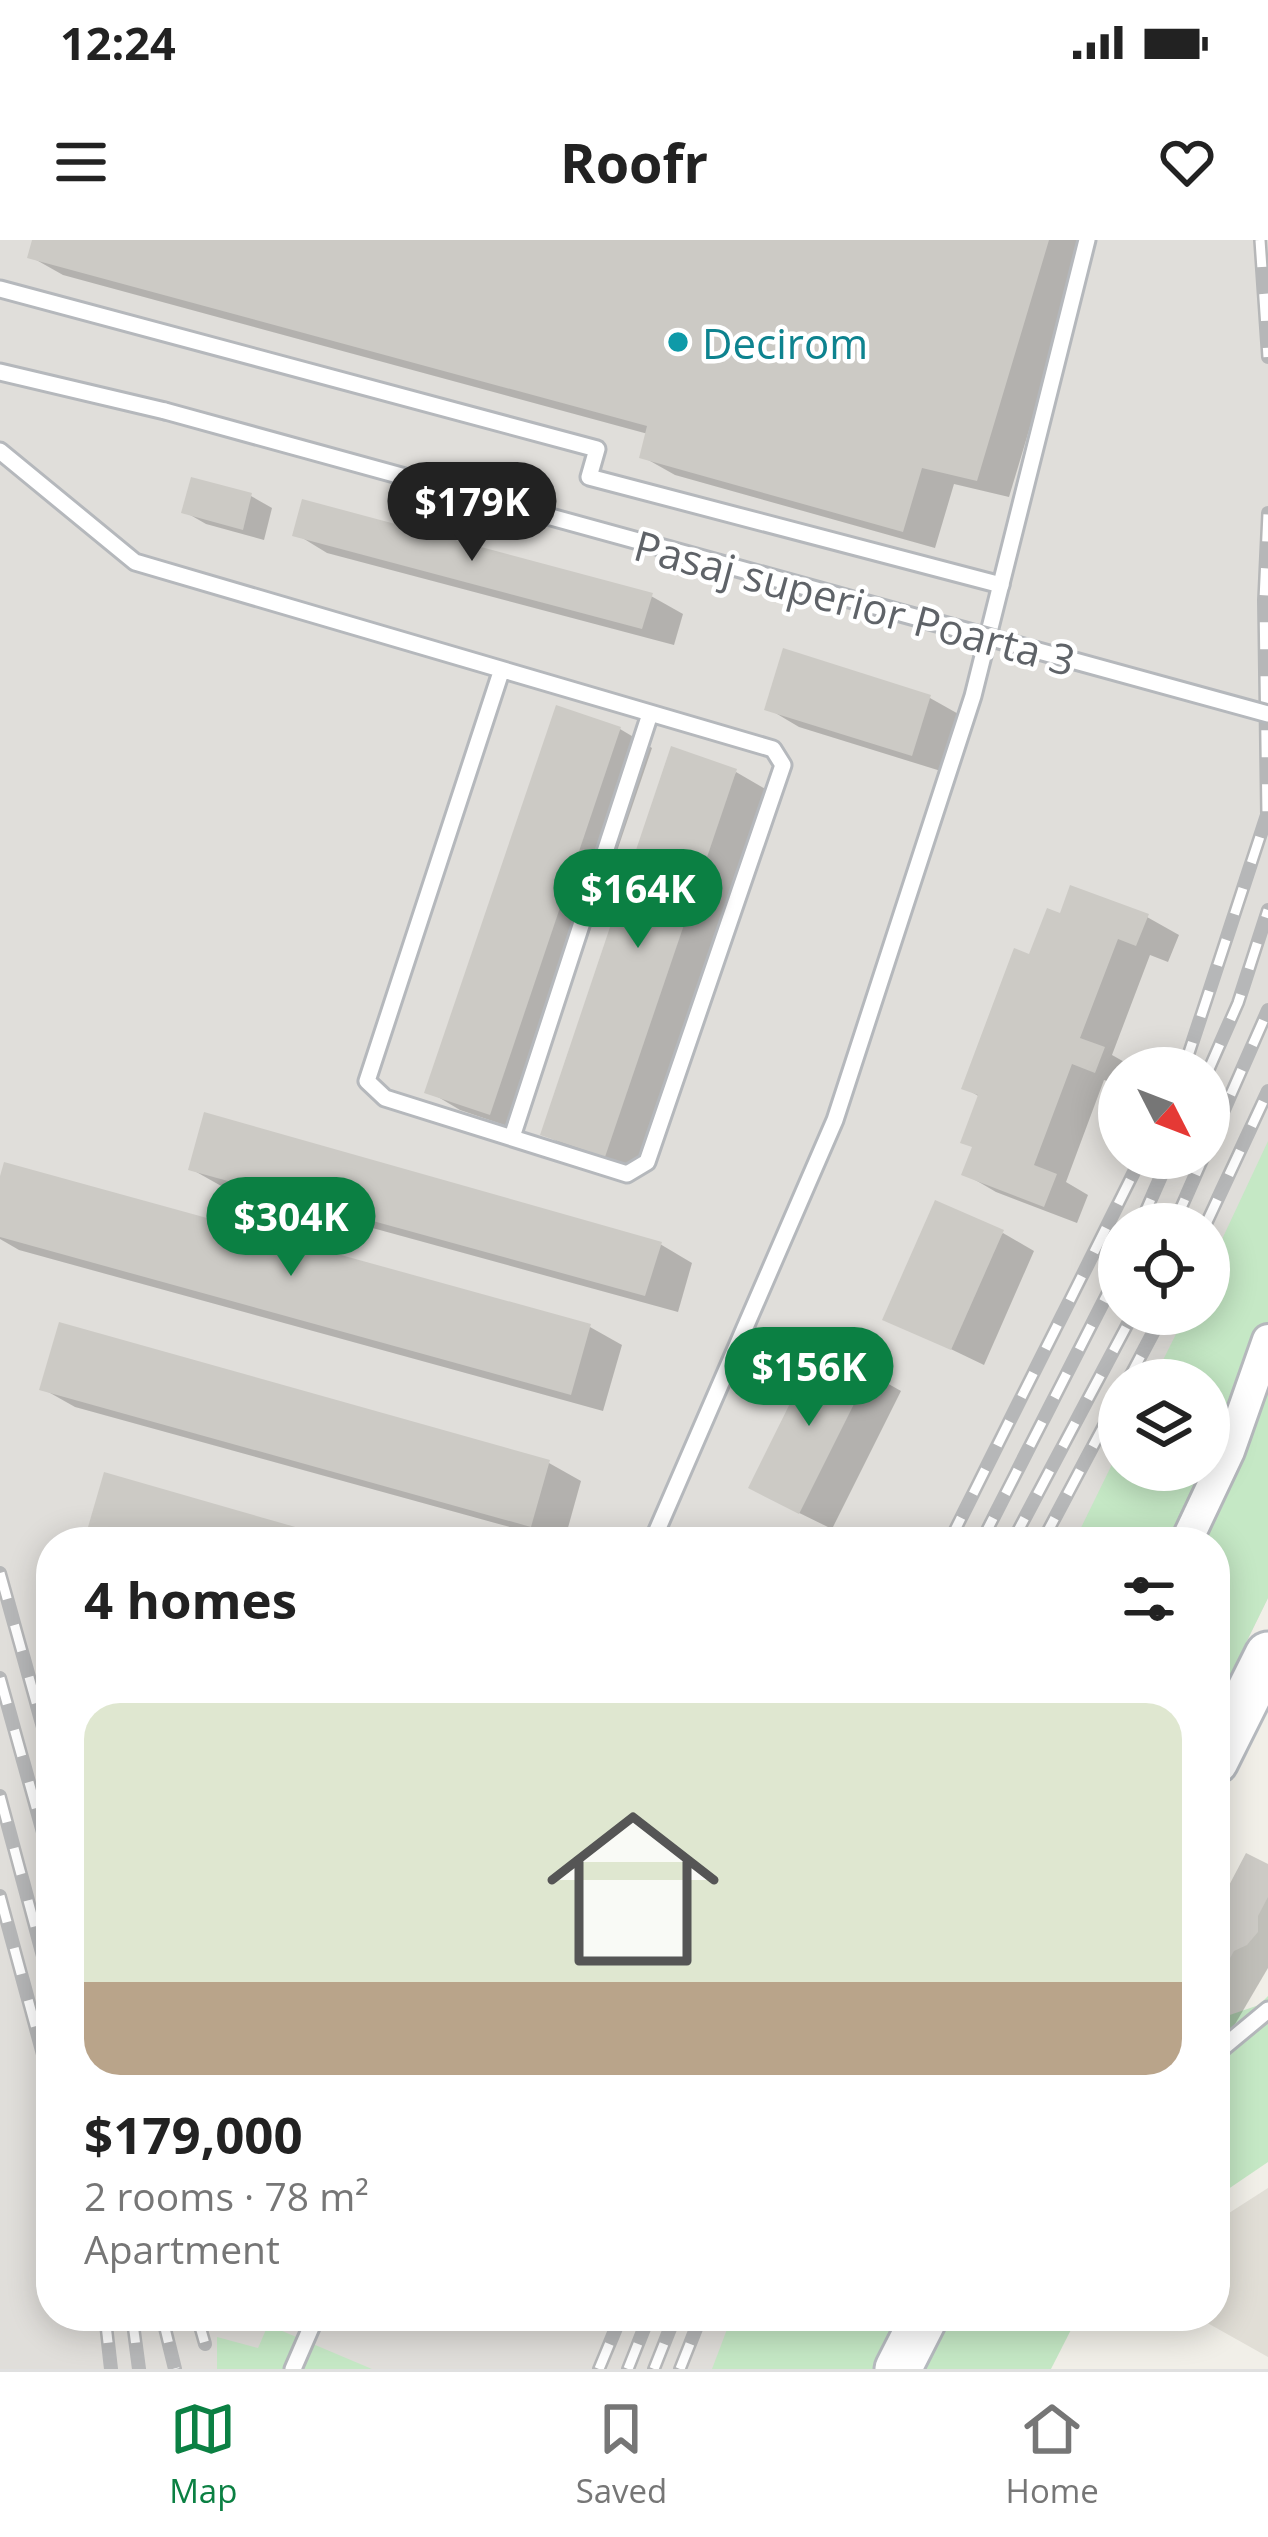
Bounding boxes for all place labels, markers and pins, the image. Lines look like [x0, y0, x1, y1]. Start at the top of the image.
place label: Decirom [702, 314, 868, 371]
marker: Decirom [665, 329, 691, 355]
pin: $179K [388, 462, 556, 564]
pin: $164K [554, 849, 722, 951]
pin: $304K [207, 1177, 375, 1279]
pin: $156K [725, 1327, 893, 1429]

